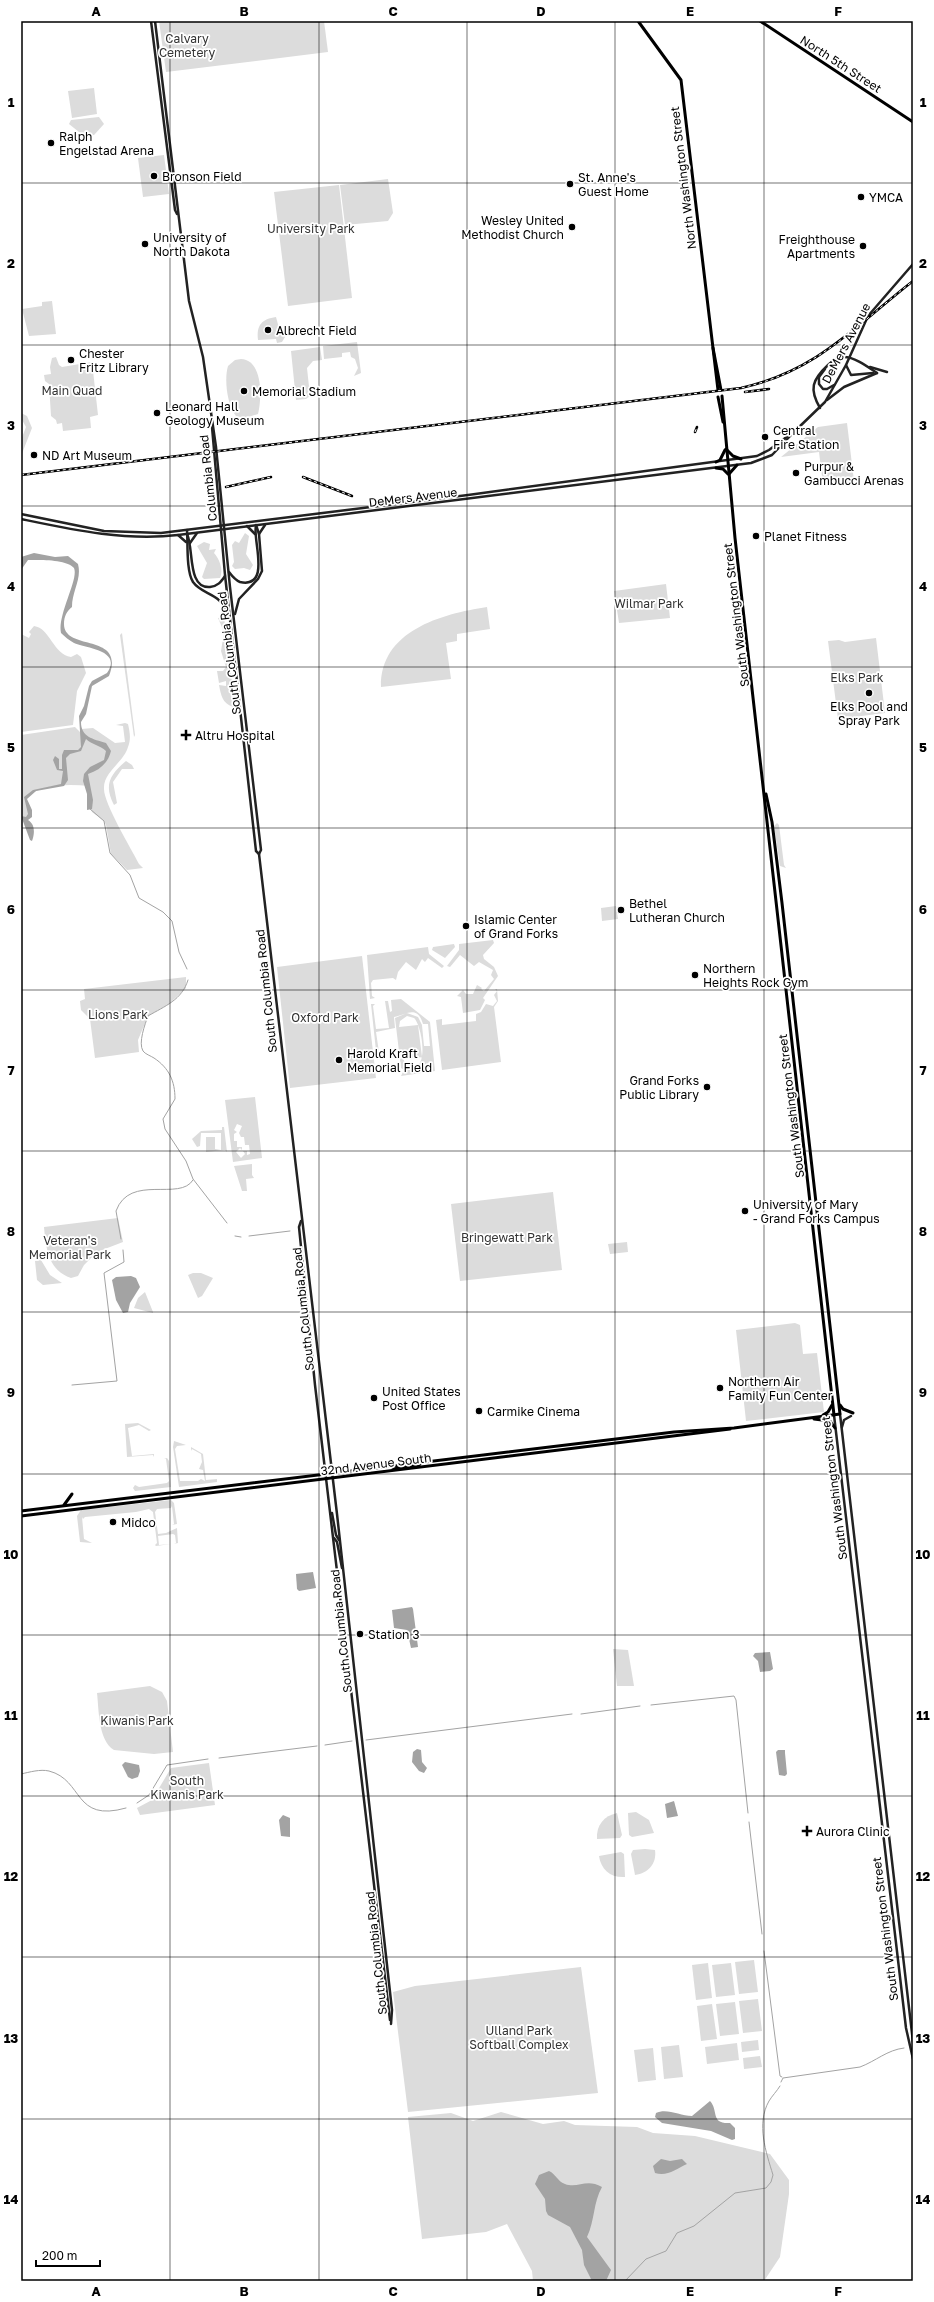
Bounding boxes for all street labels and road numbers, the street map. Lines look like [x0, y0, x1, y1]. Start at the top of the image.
street label: North 5th Street [797, 32, 885, 96]
street label: North Washington Street [667, 105, 699, 250]
street label: DeMers Avenue [818, 300, 874, 386]
street label: Columbia Road [196, 434, 220, 522]
street label: DeMers Avenue [368, 484, 458, 510]
street label: South Washington Street [720, 542, 752, 688]
street label: South Columbia Road [214, 590, 244, 716]
street label: South Columbia Road [252, 928, 280, 1054]
street label: South Washington Street [775, 1033, 807, 1179]
street label: South Columbia Road [289, 1246, 317, 1372]
street label: South Washington Street [818, 1415, 850, 1561]
street label: 32nd Avenue South [320, 1450, 432, 1478]
street label: South Columbia Road [327, 1568, 355, 1694]
street label: South Washington Street [869, 1856, 901, 2002]
street label: South Columbia Road [362, 1890, 390, 2016]

